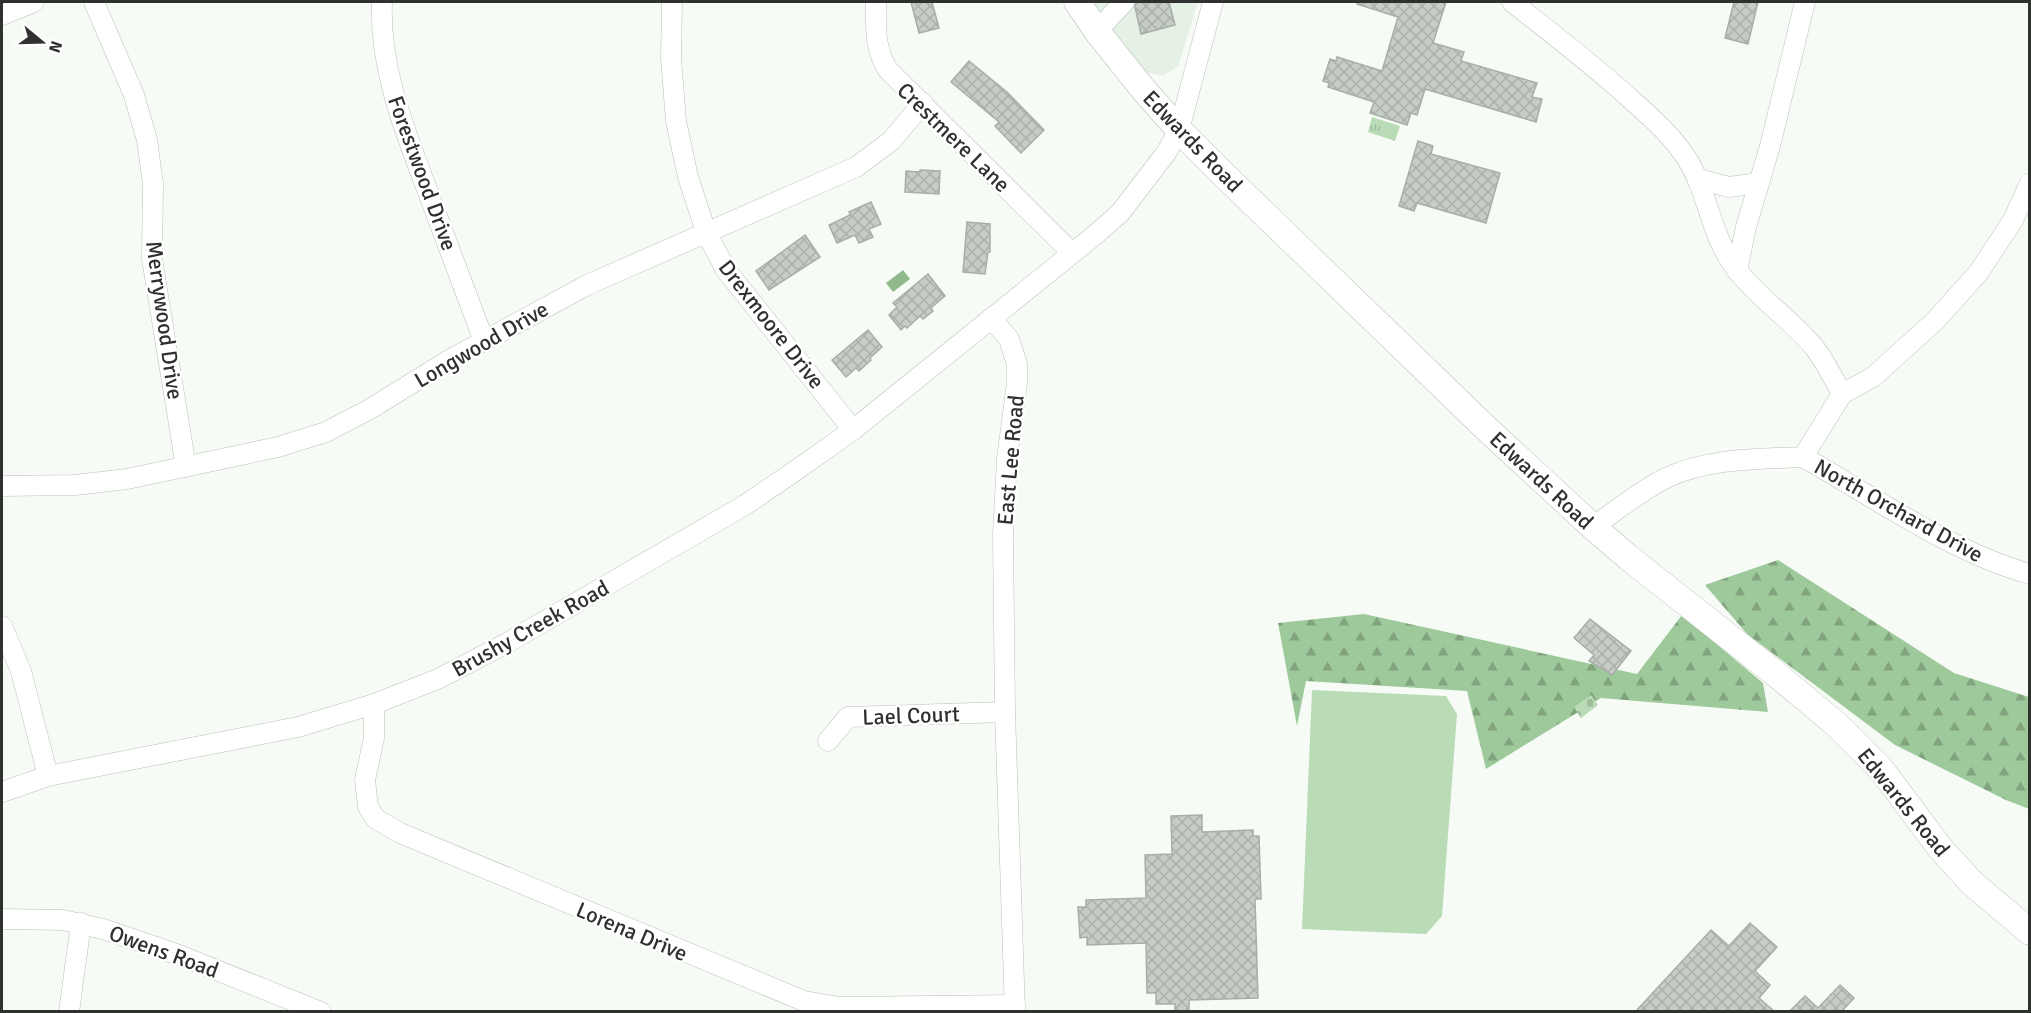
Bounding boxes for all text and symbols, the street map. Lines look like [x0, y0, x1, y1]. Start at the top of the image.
north arrow [12, 12, 72, 72]
text: N [44, 38, 67, 55]
street label: Crestmere Lane [891, 77, 1016, 198]
street label: Edwards Road [1137, 85, 1248, 198]
street label: Forestwood Drive [382, 92, 463, 254]
street label: Merrywood Drive [140, 239, 189, 401]
street label: Drexmoore Drive [713, 254, 830, 394]
street label: Longwood Drive [409, 295, 553, 394]
street label: East Lee Road [991, 394, 1030, 526]
street label: Edwards Road [1484, 426, 1599, 535]
street label: North Orchard Drive [1810, 453, 1988, 568]
street label: Brushy Creek Road [447, 574, 614, 683]
street label: Lael Court [862, 700, 960, 731]
street label: Edwards Road [1852, 743, 1956, 862]
street label: Lorena Drive [572, 896, 692, 967]
street label: Owens Road [105, 919, 222, 984]

